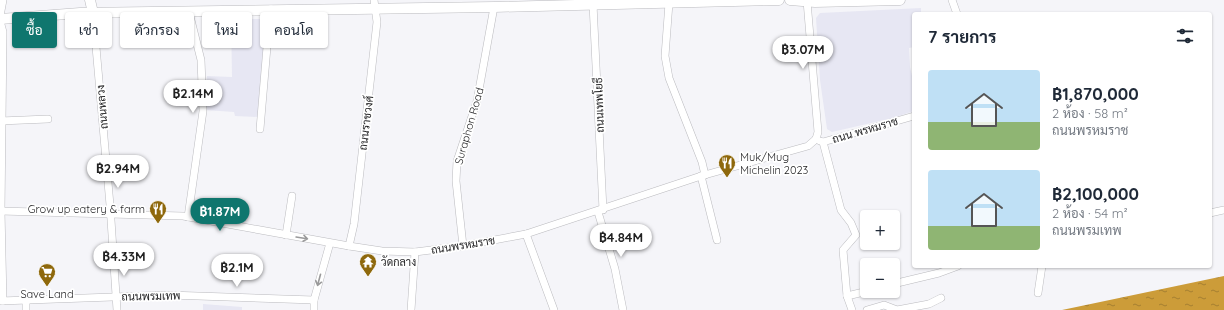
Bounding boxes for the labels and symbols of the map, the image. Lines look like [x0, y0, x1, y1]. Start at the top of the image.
pin: ฿3.07M [770, 36, 836, 70]
street label: ถนนเทพโยธี [590, 77, 607, 133]
pin: ฿2.14M [160, 80, 226, 114]
street label: ถนนหลวง [93, 84, 111, 130]
street label: Suraphon Road [451, 86, 487, 166]
street label: ถนนราชวงศ์ [355, 95, 376, 151]
street label: ถนน พรหมราช [831, 114, 900, 146]
place label: Muk/Mug Michelin 2023 [740, 150, 809, 177]
restaurant icon: Muk/Mug Michelin 2023 [717, 153, 737, 178]
pin: ฿2.94M [85, 155, 151, 189]
pin: ฿1.87M [187, 198, 253, 232]
restaurant icon: Grow up eatery & farm [148, 199, 168, 224]
place label: Grow up eatery & farm [28, 202, 145, 216]
pin: ฿4.84M [588, 224, 654, 258]
street label: ถนนพรหมราช [430, 233, 496, 257]
one-way arrow [295, 234, 308, 242]
pin: ฿4.33M [91, 243, 157, 277]
temple icon: วัดกลาง [358, 252, 378, 277]
pin: ฿2.1M [209, 254, 265, 288]
place label: วัดกลาง [381, 255, 416, 269]
supermarket icon: Save Land [37, 262, 57, 287]
one-way arrow [315, 273, 322, 286]
place label: Save Land [20, 287, 74, 301]
street label: ถนนพรมเทพ [121, 288, 181, 304]

